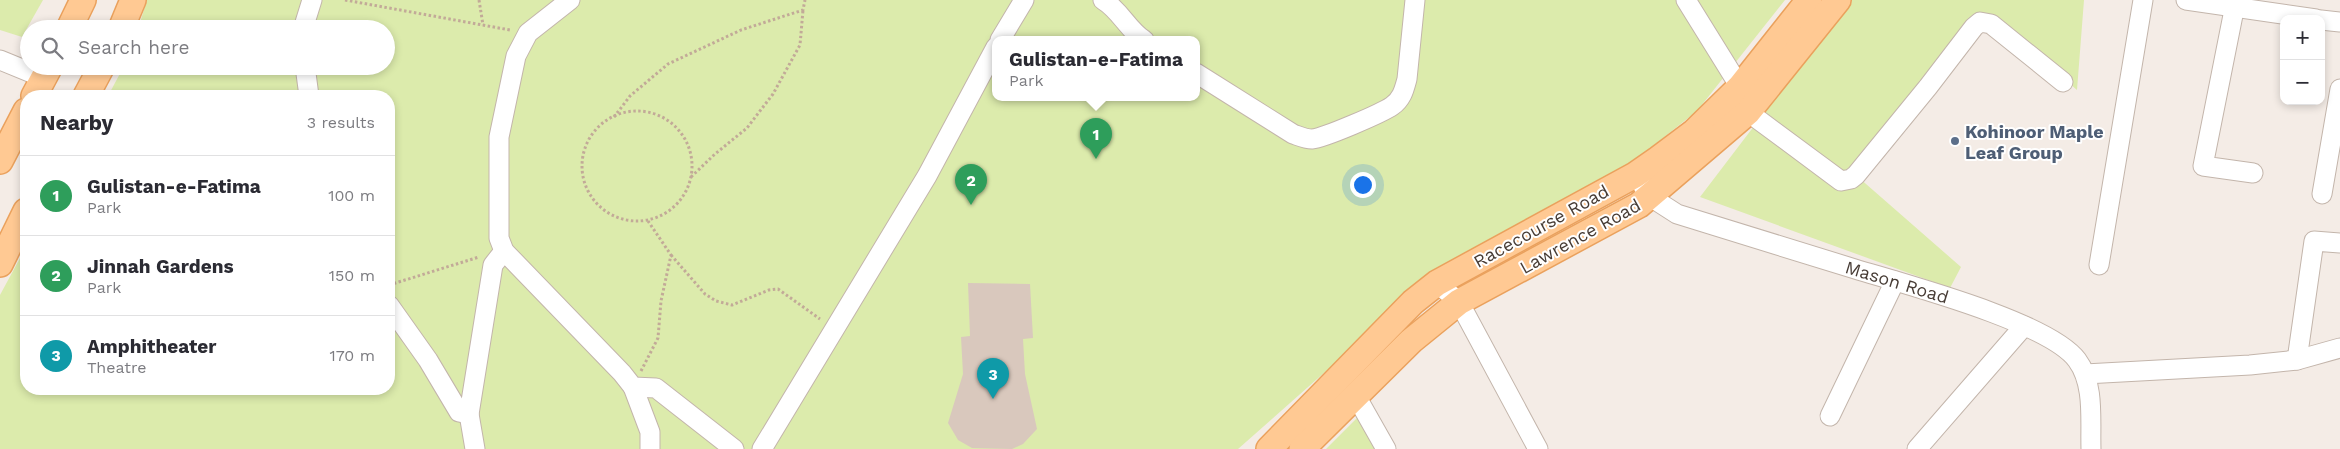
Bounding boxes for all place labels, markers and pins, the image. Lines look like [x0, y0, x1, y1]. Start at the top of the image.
pin: 1 [1080, 118, 1112, 159]
place label: Kohinoor Maple Leaf Group [1965, 121, 2104, 163]
marker: Kohinoor Maple Leaf Group [1949, 135, 1961, 147]
pin: 2 [955, 164, 987, 205]
pin: 3 [977, 358, 1009, 399]

